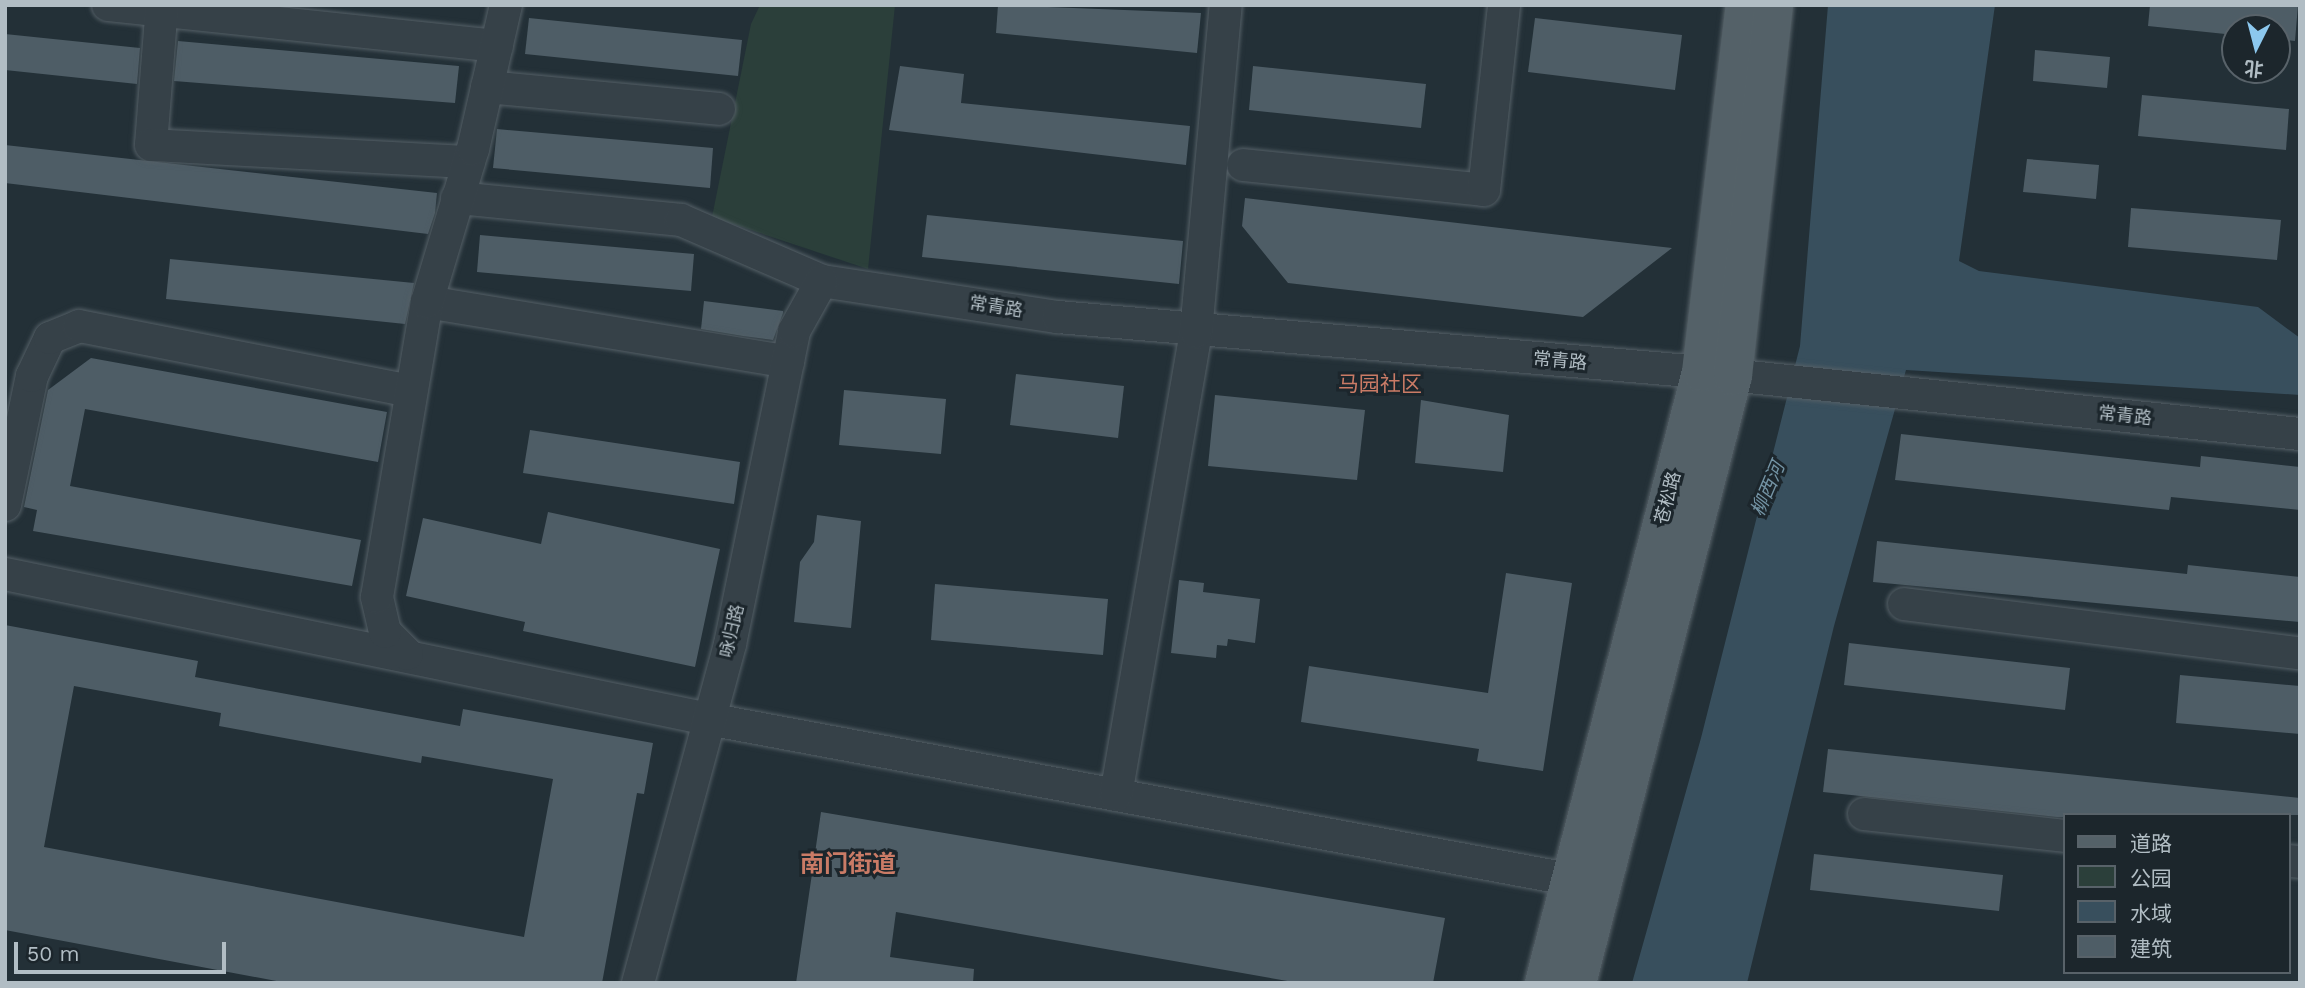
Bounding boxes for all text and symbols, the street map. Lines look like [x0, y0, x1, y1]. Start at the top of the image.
north arrow [2221, 14, 2291, 84]
text: 北 [2243, 56, 2265, 81]
street label: 常青路 [968, 292, 1024, 322]
street label: 常青路 [1532, 348, 1588, 374]
district label: 马园社区 [1338, 371, 1422, 397]
street label: 常青路 [2097, 402, 2153, 430]
water label: 柳西河 [1746, 458, 1790, 520]
street label: 苍松路 [1651, 469, 1685, 527]
street label: 咏归路 [715, 602, 749, 660]
legend [2064, 813, 2291, 974]
text: 道路 [2130, 831, 2172, 856]
district label: 南门街道 [800, 851, 896, 879]
text: 公园 [2130, 866, 2172, 891]
text: 水域 [2130, 901, 2172, 926]
scale bar [18, 928, 229, 972]
text: 建筑 [2130, 936, 2172, 961]
text: 50 m [27, 941, 79, 966]

